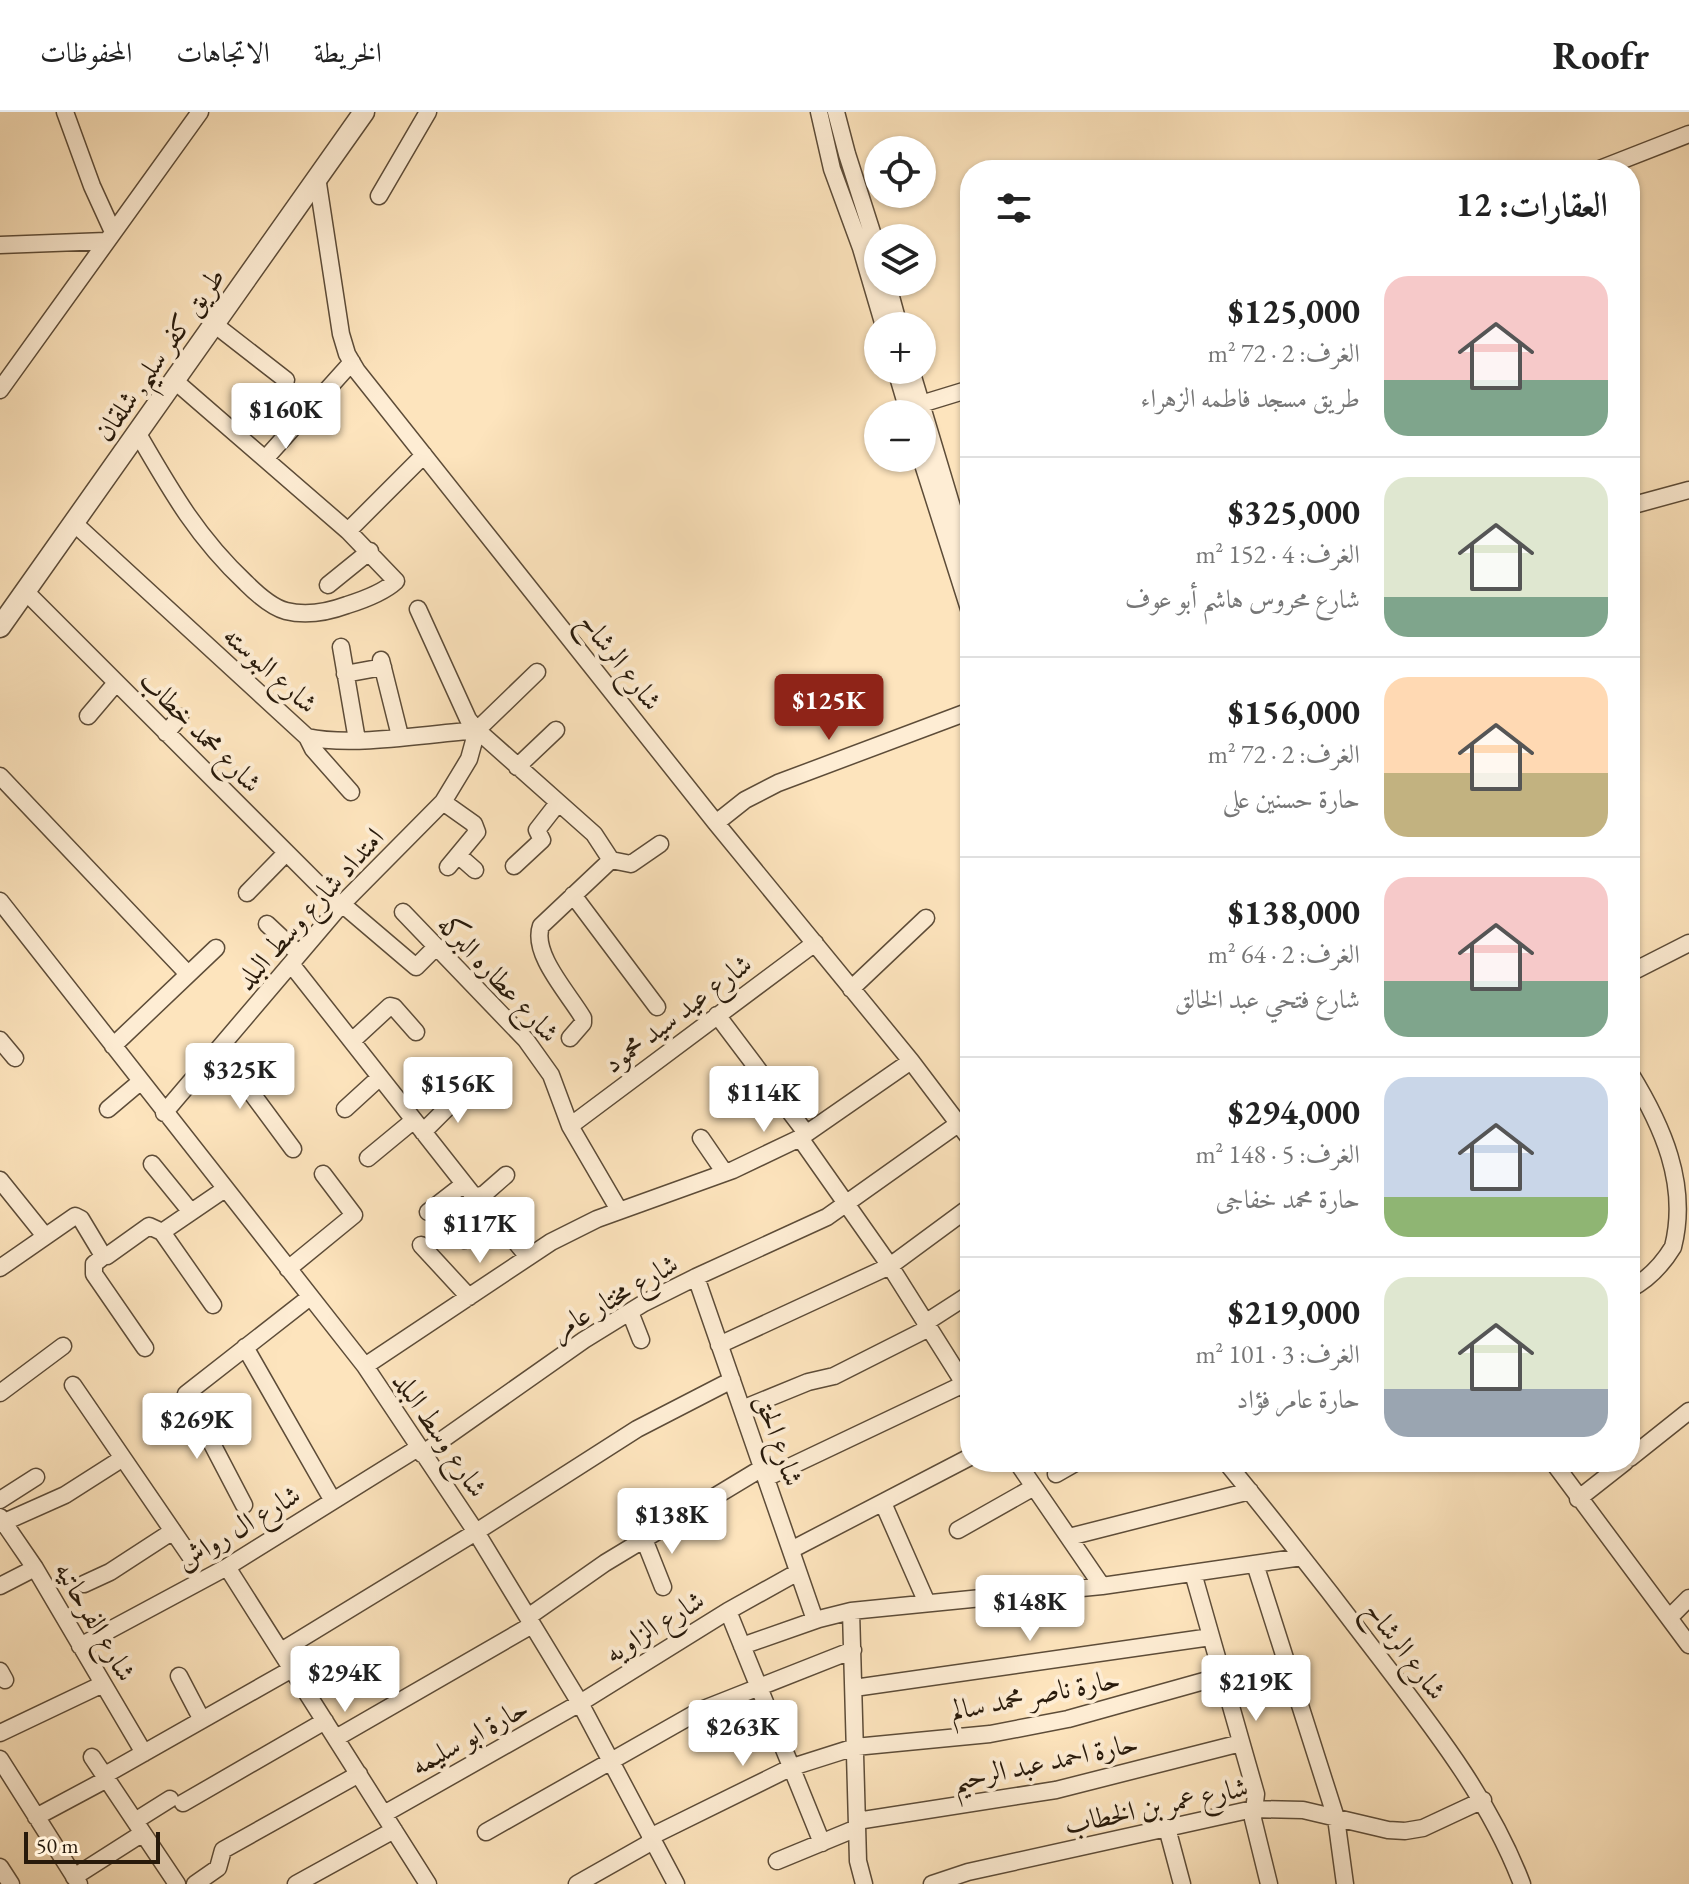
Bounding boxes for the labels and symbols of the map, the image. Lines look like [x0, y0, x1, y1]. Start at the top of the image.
street label: طريق كفر سليم, شلقان [86, 260, 241, 454]
pin: $160K [230, 383, 342, 451]
street label: شارع الرشاح [565, 604, 671, 722]
street label: شارع البوسته [212, 617, 326, 725]
street label: شارع محمد خطاب [128, 662, 270, 804]
pin: $125K [773, 674, 885, 742]
street label: امتداد شارع وسط البلد [227, 819, 396, 1001]
street label: شارع عطاره البركه [426, 906, 568, 1054]
street label: شارع عيد سيد محمود [595, 945, 762, 1086]
pin: $325K [184, 1043, 296, 1111]
pin: $156K [402, 1057, 514, 1125]
pin: $114K [708, 1066, 820, 1134]
pin: $117K [424, 1197, 536, 1265]
street label: شارع مختار عامر [544, 1245, 687, 1352]
street label: شارع وسط البلد [381, 1364, 496, 1507]
street label: شارع الحق [742, 1389, 812, 1493]
pin: $269K [141, 1393, 253, 1461]
street label: شارع ال رواش [169, 1476, 310, 1583]
pin: $138K [616, 1488, 728, 1556]
street label: شارع الفرحاتيه [42, 1554, 145, 1691]
pin: $148K [974, 1575, 1086, 1643]
street label: شارع الزاويه [597, 1581, 714, 1676]
street label: شارع الرشاح [1351, 1593, 1455, 1712]
pin: $294K [289, 1646, 401, 1714]
pin: $219K [1200, 1655, 1312, 1723]
street label: حارة ناصر محمد سالم [947, 1660, 1124, 1735]
street label: حارة ابو سليمه [404, 1689, 534, 1783]
pin: $263K [687, 1700, 799, 1768]
street label: حارة احمد عبد الرحيم [949, 1724, 1143, 1808]
street label: شارع عمر بن الخطاب [1061, 1768, 1253, 1848]
scale bar [24, 1828, 160, 1864]

